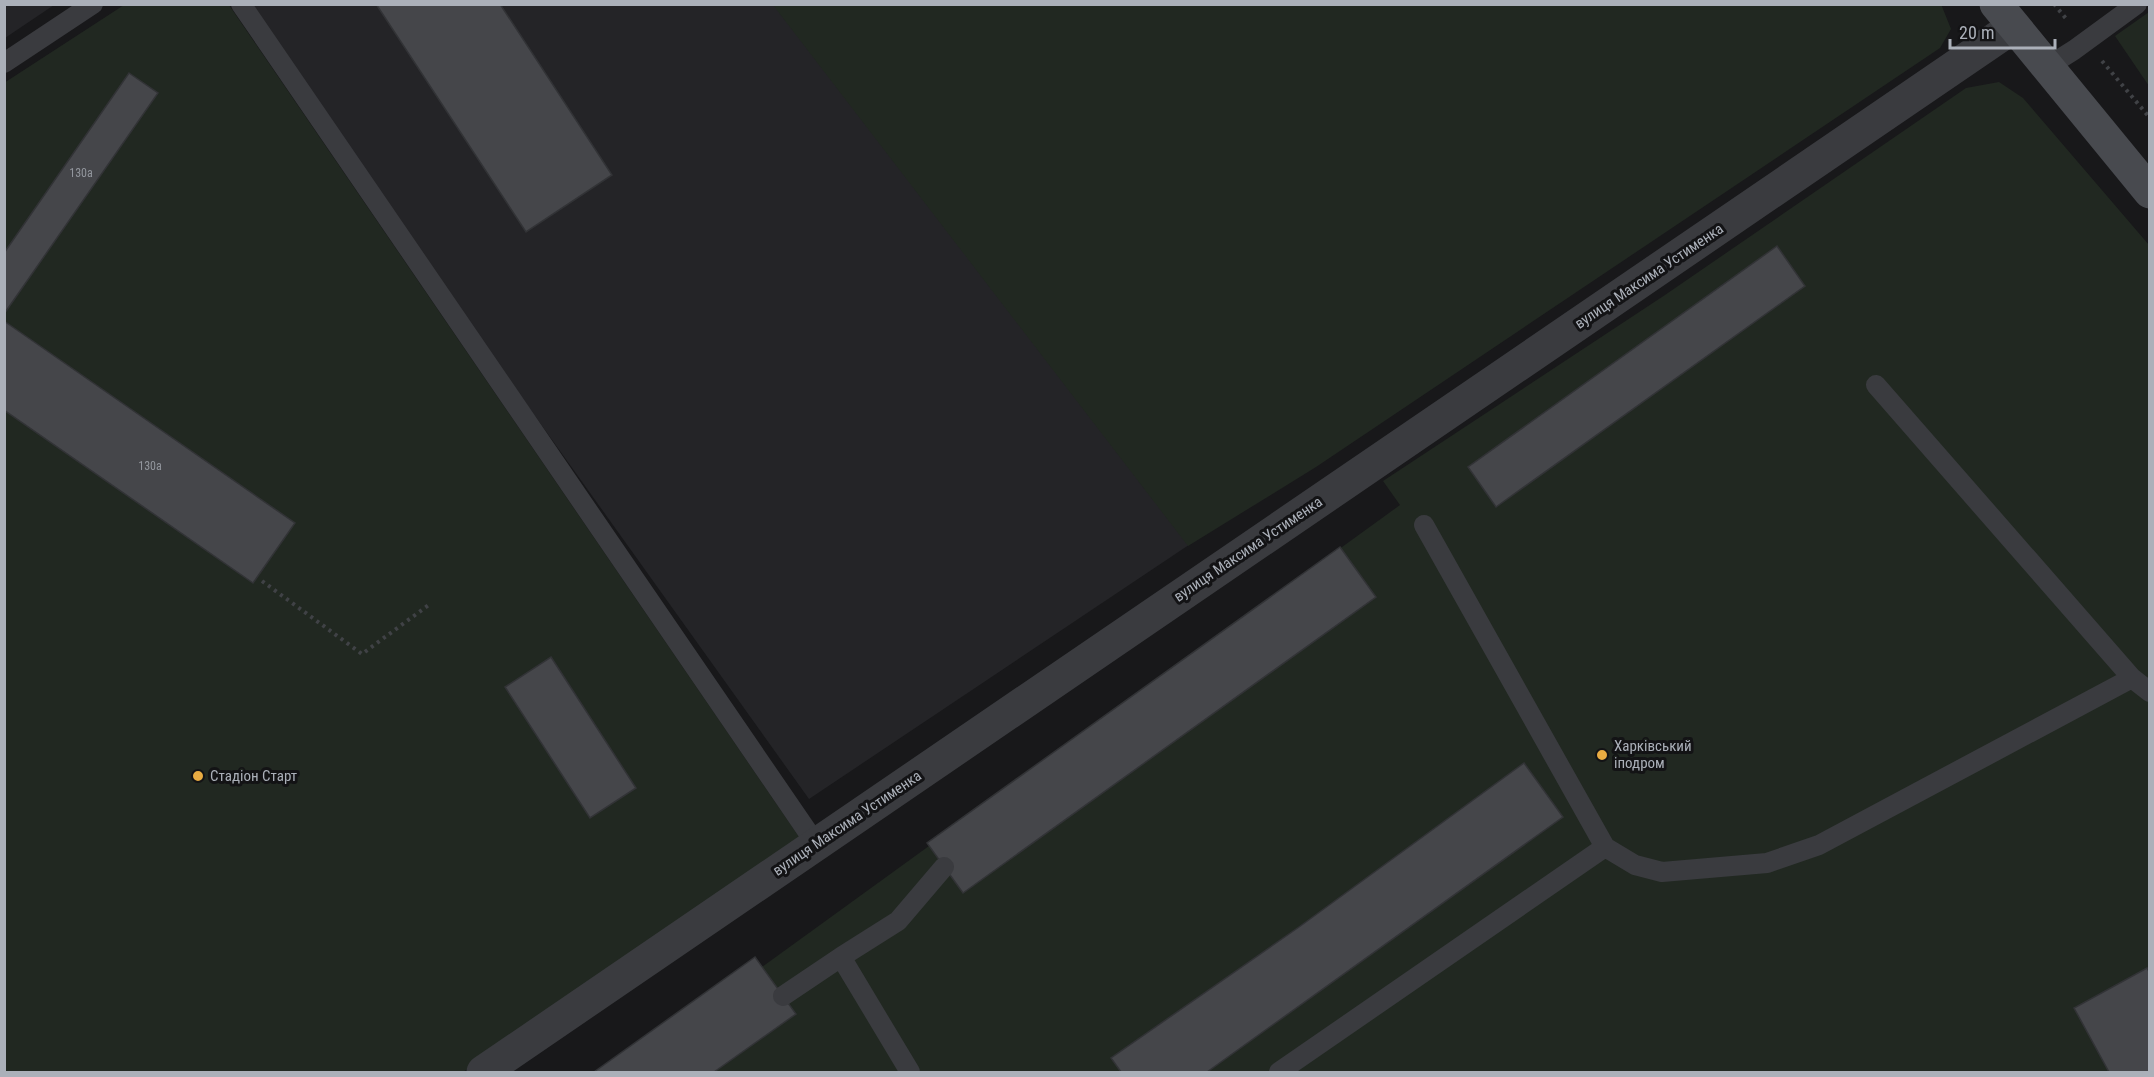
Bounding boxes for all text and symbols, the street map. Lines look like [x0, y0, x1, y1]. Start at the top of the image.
scale bar [1950, 12, 2055, 50]
text: 20 m [1959, 22, 1994, 43]
house number: 130а [69, 166, 93, 180]
street label: вулиця Максима Устименка [1571, 220, 1727, 332]
house number: 130а [138, 459, 162, 473]
street label: вулиця Максима Устименка [1170, 493, 1326, 605]
place label: Харківський іподром [1614, 737, 1692, 772]
marker: Харківський іподром [1595, 748, 1609, 762]
place label: Стадіон Старт [210, 767, 297, 785]
street label: вулиця Максима Устименка [769, 767, 925, 879]
marker: Стадіон Старт [191, 769, 205, 783]

